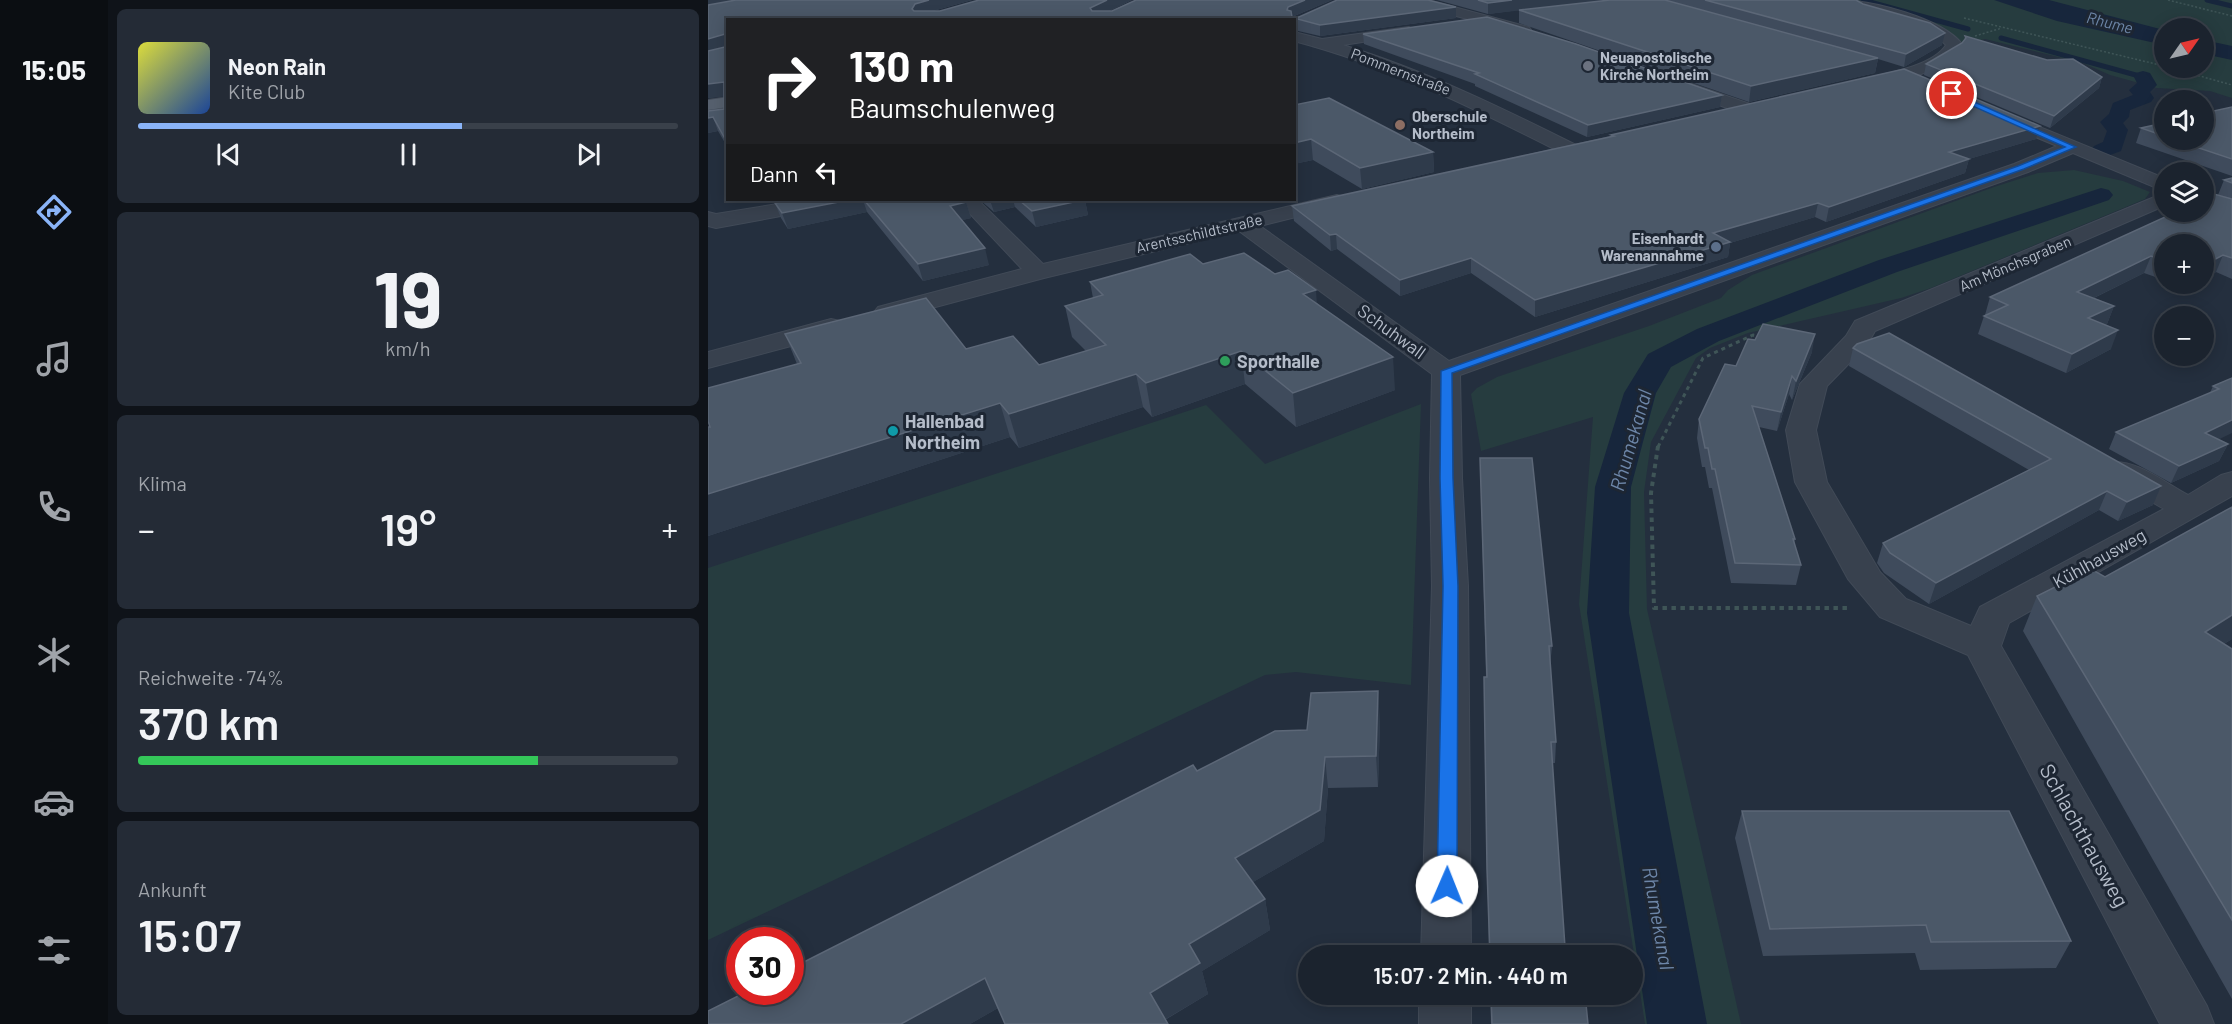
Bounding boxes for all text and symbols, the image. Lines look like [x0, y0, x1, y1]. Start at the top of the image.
water label: Rhume [2085, 7, 2135, 37]
north arrow [2154, 18, 2214, 78]
map controls [2154, 18, 2214, 366]
text: 130 m [849, 40, 954, 90]
icon: right [750, 42, 828, 120]
street label: Pommernstraße [1349, 44, 1453, 98]
place label: Neuapostolische Kirche Northeim [1600, 48, 1712, 83]
text: 15:05 [22, 53, 86, 85]
text: Neon Rain [228, 53, 326, 79]
marker: Neuapostolische Kirche Northeim [1581, 59, 1595, 73]
pin [1926, 68, 1977, 119]
icon: arrive [1935, 77, 1968, 110]
text: Kite Club [228, 79, 305, 103]
button: sound [2154, 90, 2214, 150]
text: Baumschulenweg [849, 91, 1055, 123]
place label: Oberschule Northeim [1412, 107, 1487, 142]
marker: Oberschule Northeim [1393, 118, 1407, 132]
icon: previous [212, 138, 245, 171]
icon: pause [392, 138, 425, 171]
icon: next [572, 138, 605, 171]
icon: left [810, 156, 843, 189]
text: Dann [750, 160, 798, 186]
button: layers [2154, 162, 2214, 222]
icon: directions [33, 191, 75, 233]
street label: Arentsschildtstraße [1134, 210, 1264, 256]
place label: Eisenhardt Warenannahme [1601, 229, 1704, 264]
street label: Am Mönchsgraben [1956, 231, 2074, 295]
button: + [2154, 234, 2214, 294]
marker: Eisenhardt Warenannahme [1709, 240, 1723, 254]
text: 19 [373, 250, 443, 344]
street label: Schuhwall [1354, 299, 1430, 363]
button: − [2154, 306, 2214, 366]
text: km/h [385, 336, 431, 360]
icon: music [33, 338, 75, 380]
place label: Sporthalle [1237, 350, 1320, 372]
marker: Sporthalle [1218, 354, 1232, 368]
water label: Rhumekanal [1604, 386, 1656, 494]
place label: Hallenbad Northeim [905, 410, 984, 453]
marker: Hallenbad Northeim [886, 424, 900, 438]
text: Klima [138, 471, 187, 495]
icon: phone [33, 486, 75, 528]
text: 19° [380, 501, 436, 555]
text: − [138, 509, 155, 549]
text: + [662, 509, 678, 549]
street label: Kühlhausweg [2049, 523, 2149, 593]
icon: climate [33, 634, 75, 676]
text: Reichweite · 74% [138, 665, 284, 689]
text: 370 km [138, 695, 279, 749]
street label: Schlachthausweg [2035, 759, 2135, 911]
icon: car [33, 781, 75, 823]
position arrow [1415, 854, 1479, 918]
water label: Rhumekanal [1638, 864, 1680, 972]
text: Ankunft [138, 877, 207, 901]
text: 15:07 [138, 907, 241, 961]
speed limit sign: 30 [726, 927, 804, 1005]
icon: filters [33, 929, 75, 971]
text: 15:07 · 2 Min. · 440 m [1373, 962, 1568, 988]

